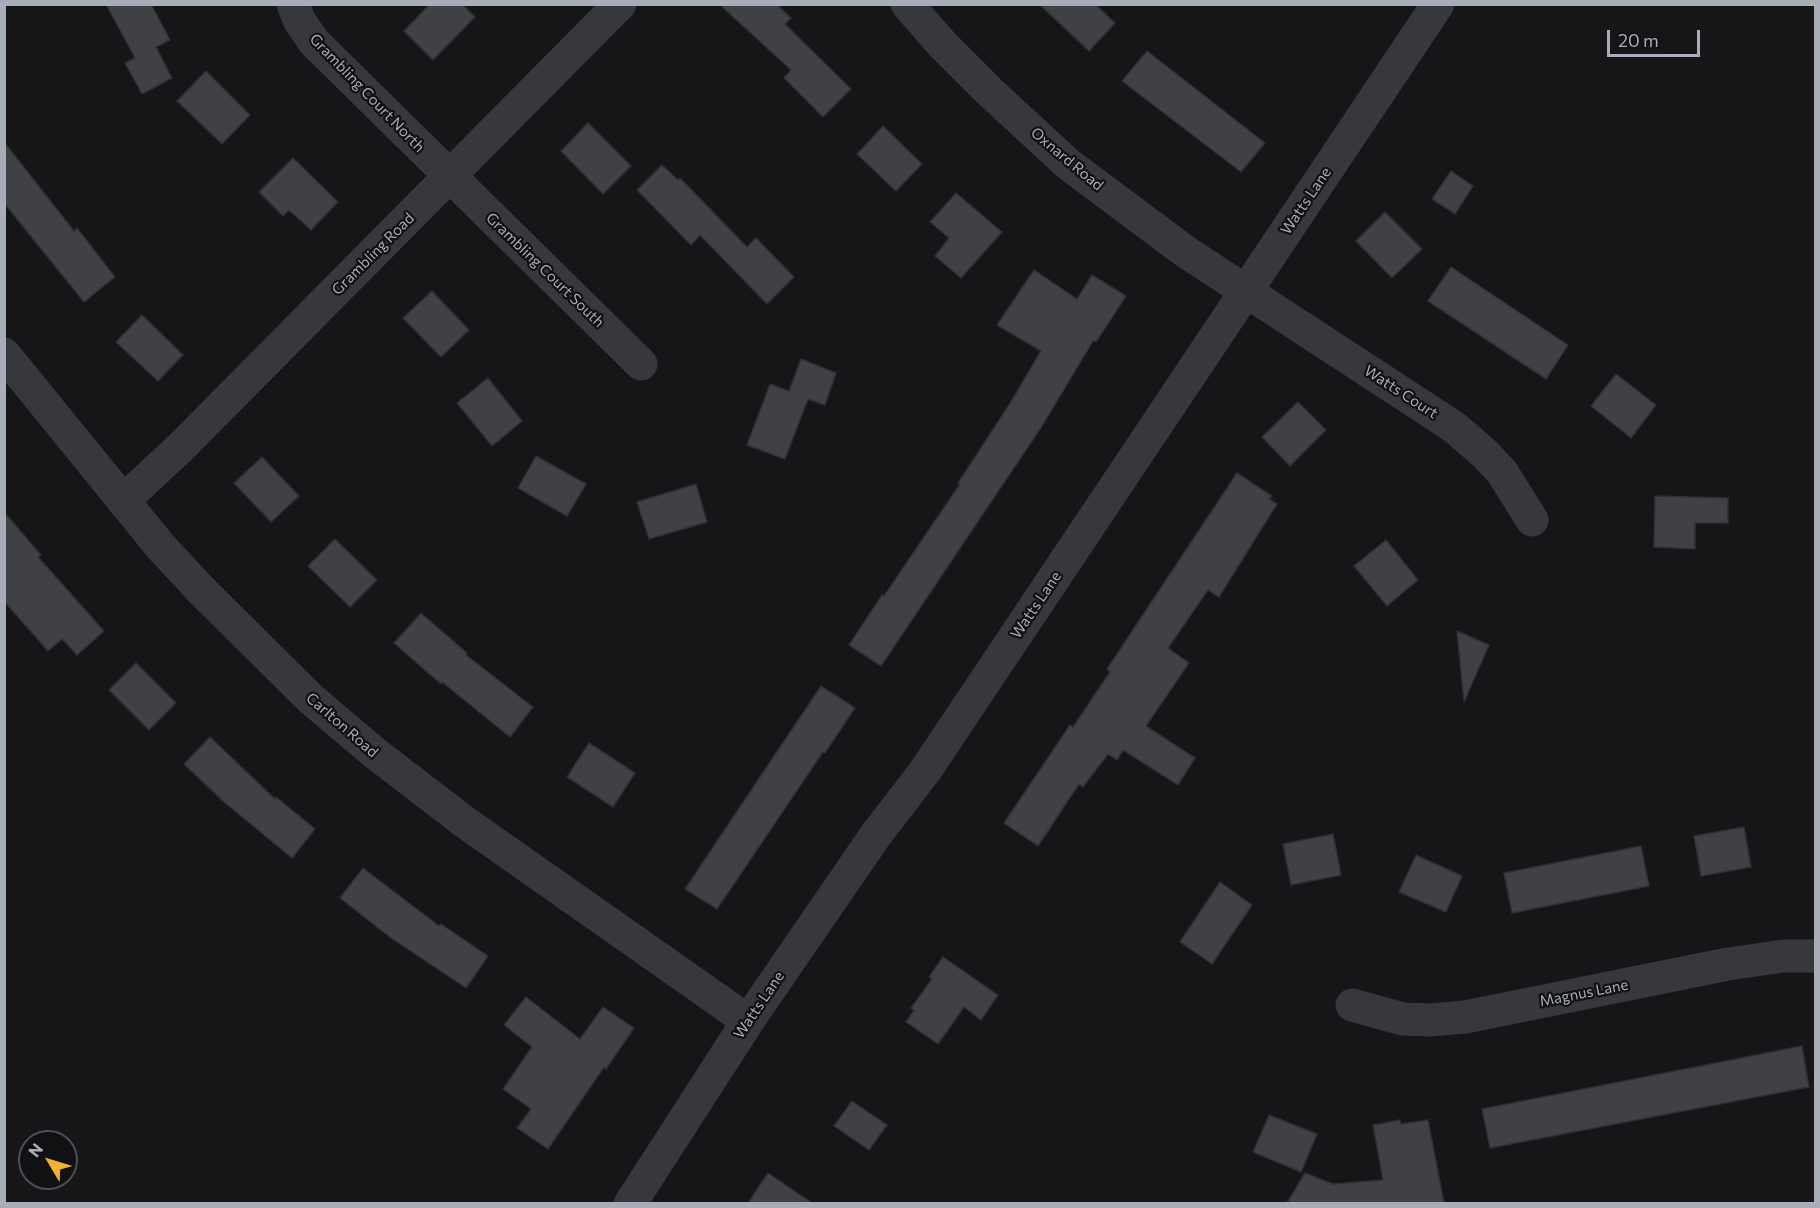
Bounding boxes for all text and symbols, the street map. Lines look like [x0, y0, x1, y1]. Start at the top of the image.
scale bar [1610, 18, 1703, 56]
text: 20 m [1618, 29, 1659, 51]
street label: Grambling Court North [306, 30, 428, 156]
street label: Oxnard Road [1027, 124, 1107, 194]
street label: Watts Lane [1277, 164, 1335, 238]
street label: Grambling Road [328, 209, 418, 299]
street label: Grambling Court South [482, 209, 608, 331]
street label: Watts Court [1361, 362, 1441, 422]
street label: Watts Lane [1007, 568, 1065, 642]
street label: Carlton Road [302, 689, 382, 761]
street label: Watts Lane [730, 968, 788, 1042]
street label: Magnus Lane [1538, 976, 1630, 1010]
north arrow [18, 1130, 78, 1190]
text: N [24, 1139, 46, 1160]

